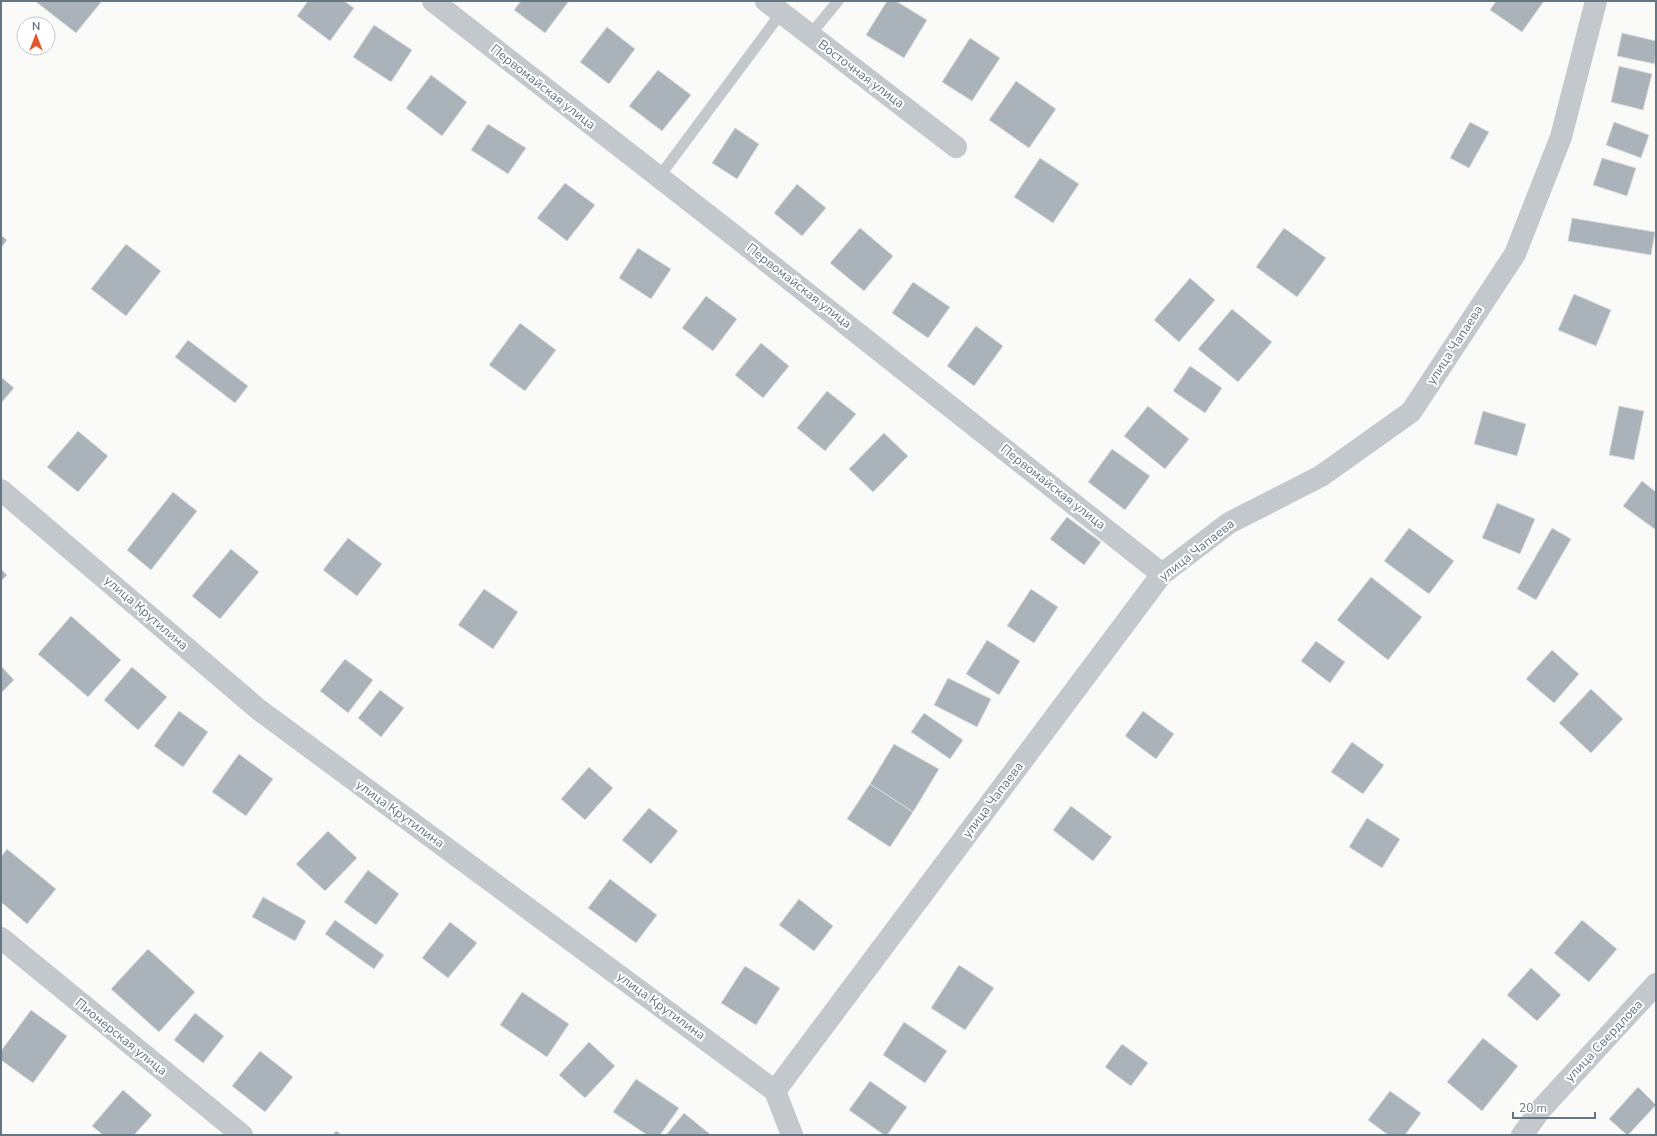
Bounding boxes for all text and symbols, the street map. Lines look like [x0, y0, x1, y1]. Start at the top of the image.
north arrow [16, 16, 56, 56]
text: N [32, 19, 40, 34]
street label: Восточная улица [814, 36, 908, 112]
street label: Первомайская улица [487, 40, 599, 134]
street label: Первомайская улица [743, 239, 855, 333]
street label: улица Чапаева [1423, 302, 1487, 388]
street label: Первомайская улица [997, 440, 1109, 534]
street label: улица Чапаева [1156, 515, 1238, 585]
street label: улица Крутилина [100, 572, 192, 654]
street label: улица Чапаева [958, 758, 1028, 842]
street label: улица Крутилина [352, 776, 448, 852]
street label: улица Крутилина [613, 968, 709, 1044]
street label: Пионерская улица [71, 994, 171, 1080]
street label: улица Свердлова [1561, 996, 1647, 1086]
scale bar [1513, 1094, 1595, 1120]
text: 20 m [1519, 1100, 1547, 1116]

